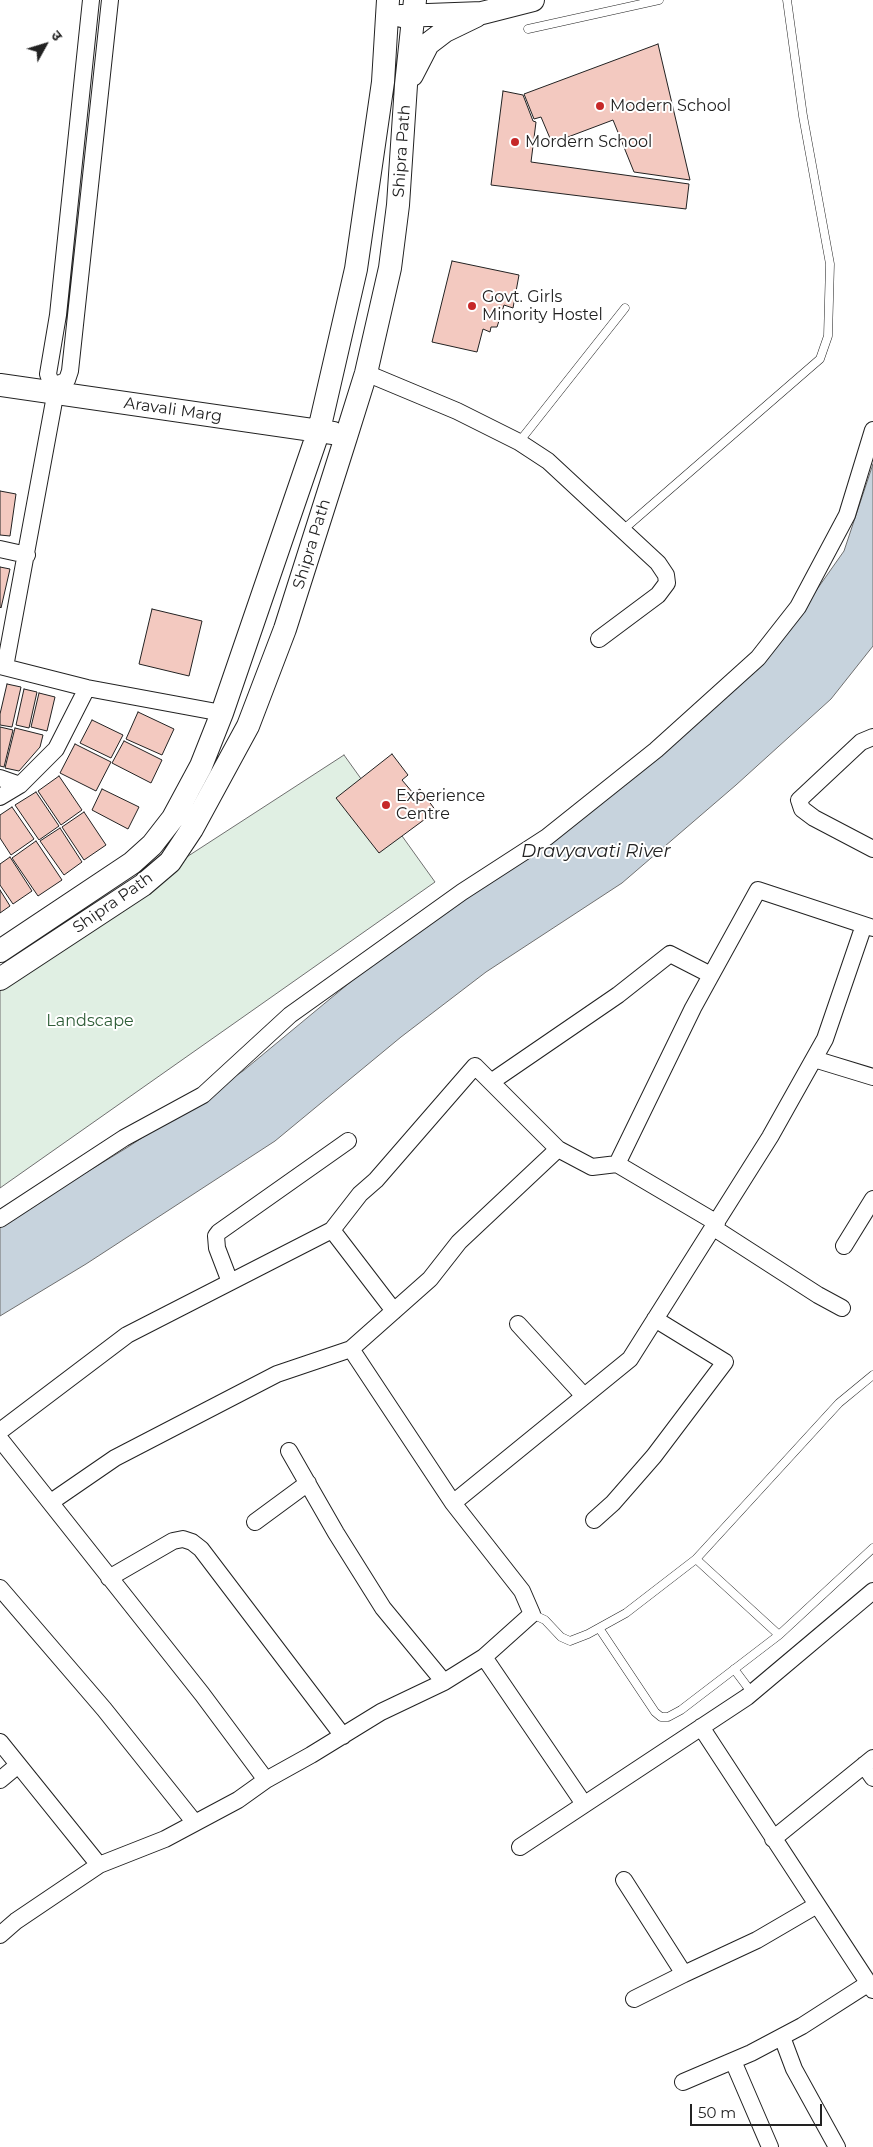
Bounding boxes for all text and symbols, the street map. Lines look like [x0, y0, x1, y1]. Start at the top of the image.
north arrow [20, 20, 70, 70]
text: उ [47, 27, 66, 44]
place label: Modern School [610, 96, 731, 116]
marker: Modern School [594, 100, 606, 112]
street label: Shipra Path [389, 104, 415, 198]
place label: Mordern School [525, 132, 652, 152]
marker: Mordern School [509, 136, 521, 148]
place label: Govt. Girls Minority Hostel [482, 287, 603, 325]
marker: Govt. Girls Minority Hostel [466, 300, 478, 312]
street label: Aravali Marg [123, 394, 223, 426]
street label: Shipra Path [289, 497, 335, 591]
place label: Experience Centre [396, 786, 485, 824]
marker: Experience Centre [380, 799, 392, 811]
water label: Dravyavati River [521, 841, 671, 863]
street label: Shipra Path [69, 868, 157, 938]
park label: Landscape [46, 1011, 134, 1031]
scale bar [693, 2094, 826, 2126]
text: 50 m [698, 2103, 736, 2122]

